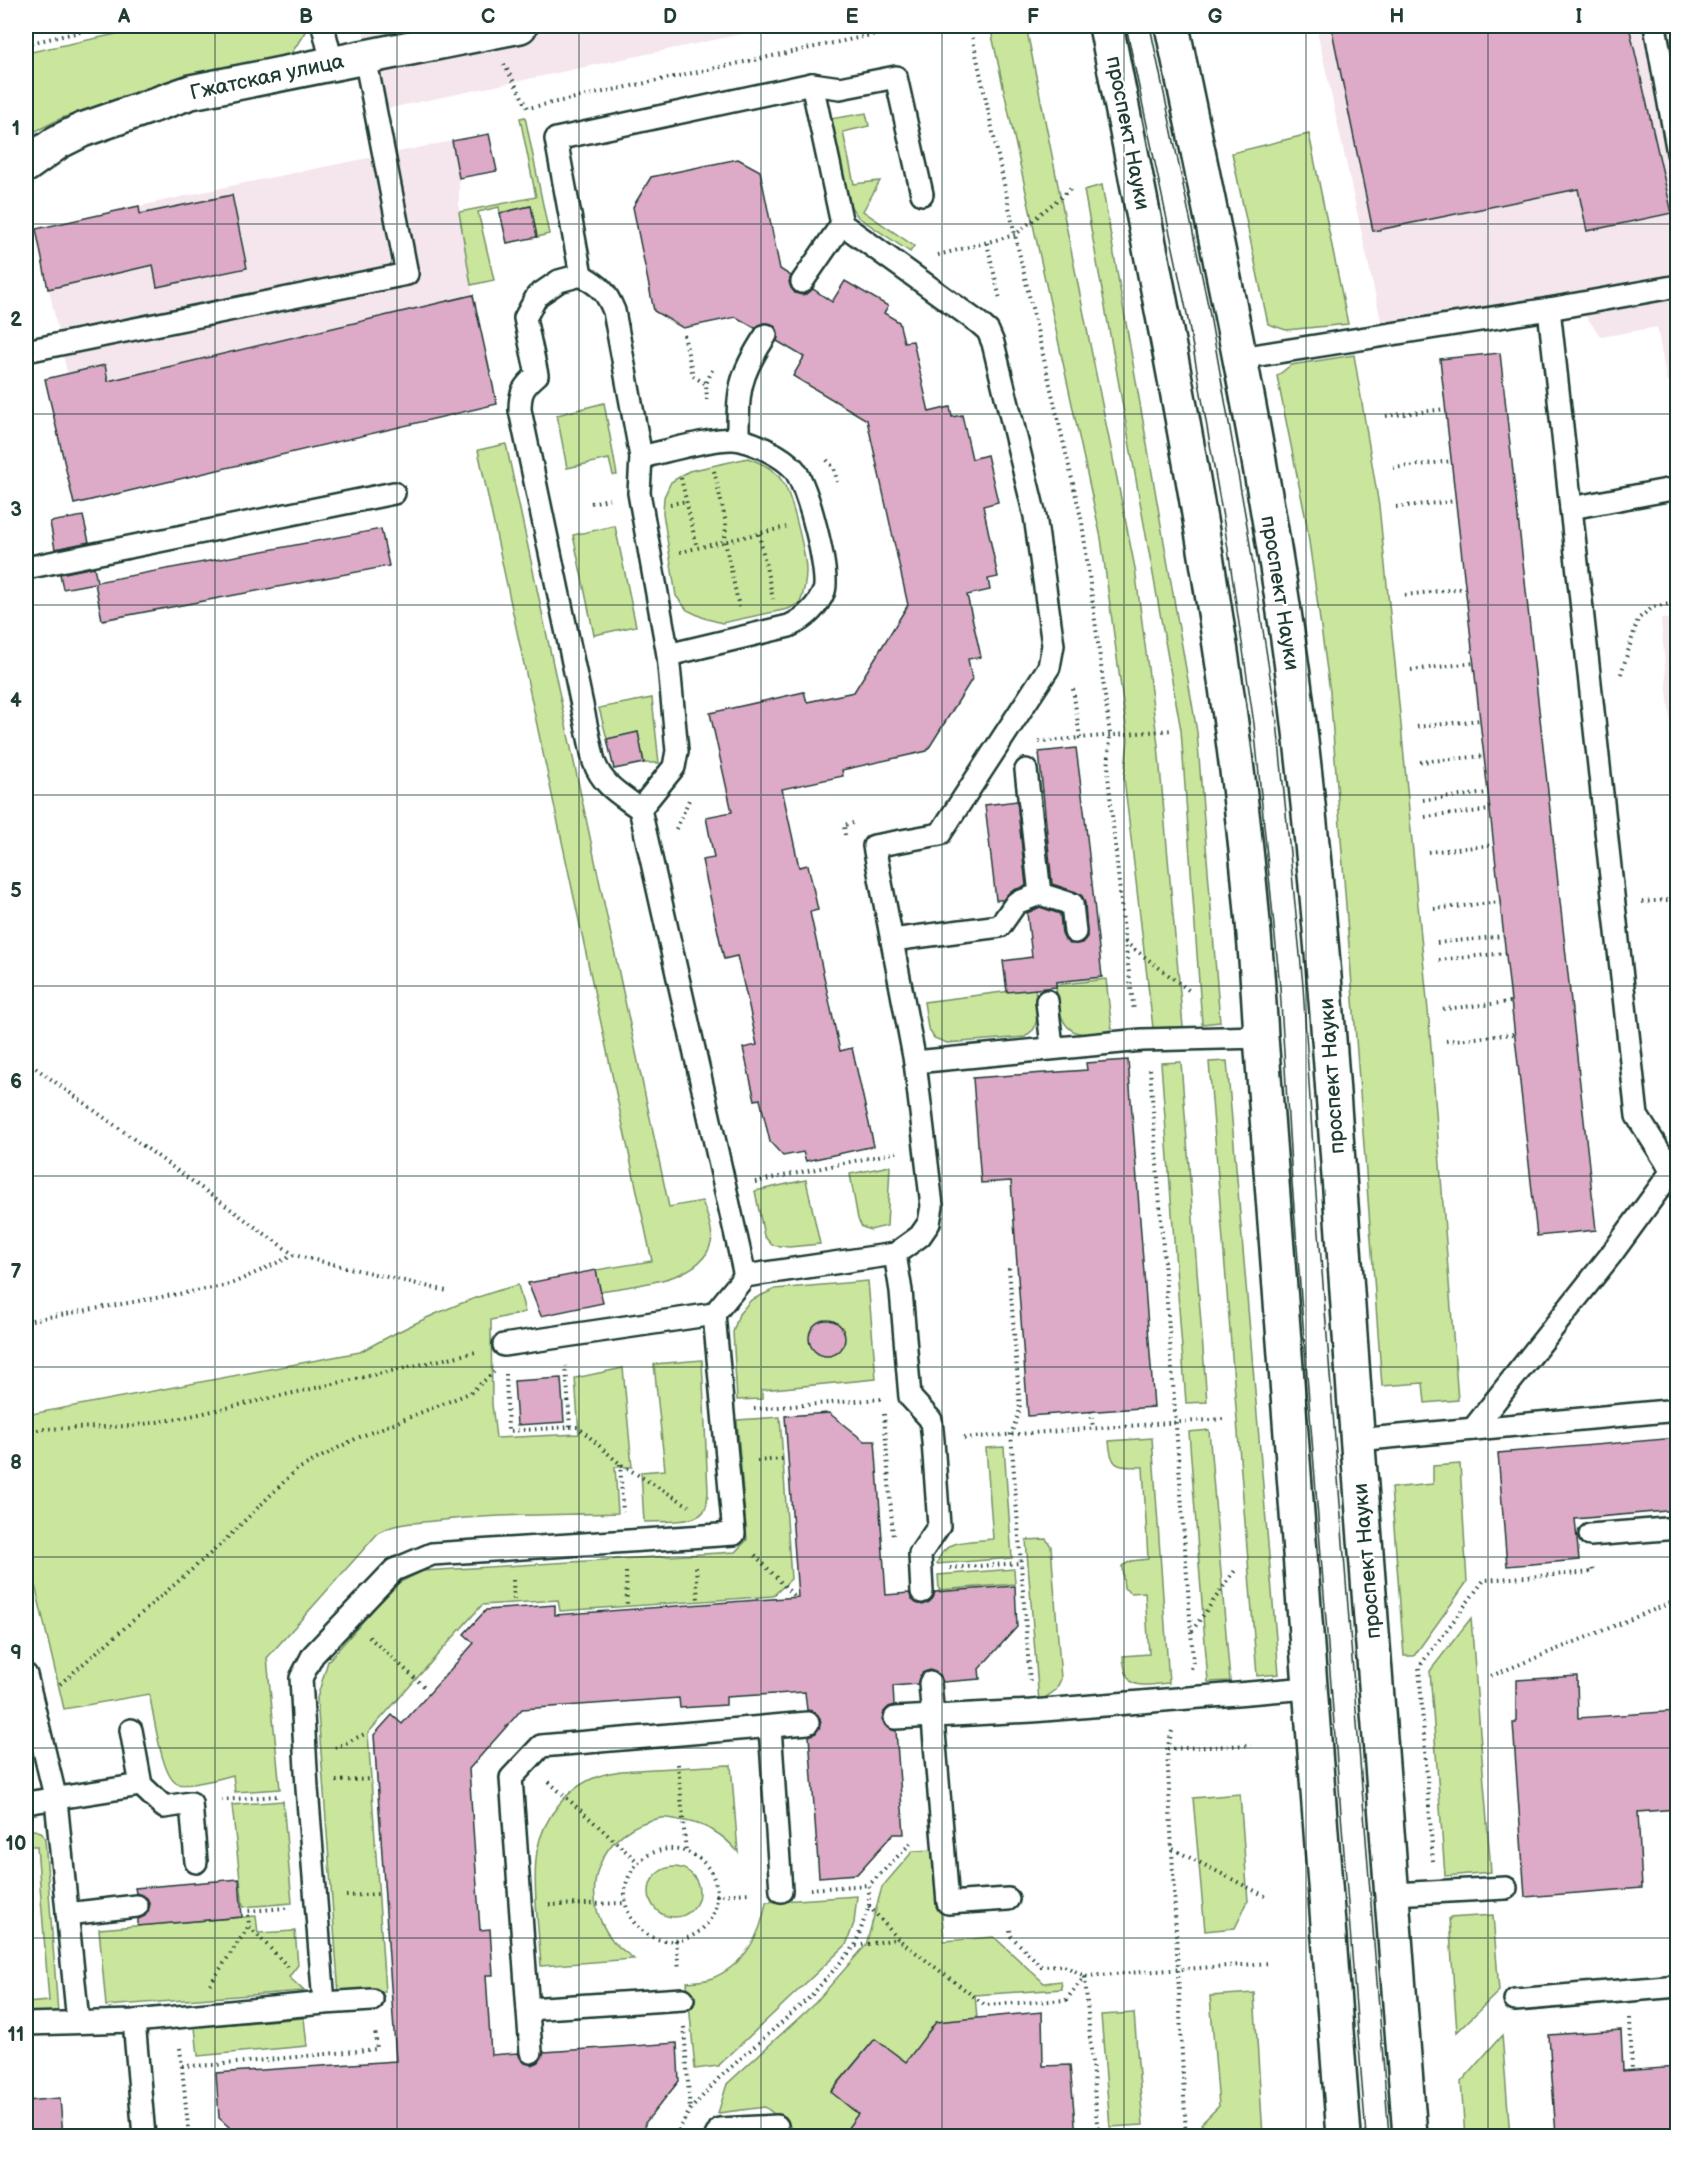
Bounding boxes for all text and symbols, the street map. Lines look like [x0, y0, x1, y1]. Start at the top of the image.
text: A [117, 5, 131, 29]
text: B [299, 5, 313, 29]
text: C [481, 5, 495, 29]
text: D [663, 5, 677, 29]
text: E [846, 5, 859, 29]
text: F [1027, 5, 1039, 29]
text: G [1208, 5, 1223, 29]
text: H [1390, 5, 1404, 29]
text: I [1576, 5, 1582, 29]
street label: Гжатская улица [188, 48, 347, 106]
street label: проспект Науки [1101, 54, 1155, 212]
text: 1 [12, 117, 20, 141]
text: 2 [10, 308, 22, 332]
text: 3 [10, 498, 22, 522]
street label: проспект Науки [1255, 514, 1305, 672]
text: 4 [10, 689, 22, 713]
text: 5 [10, 879, 22, 903]
street label: проспект Науки [1314, 997, 1350, 1155]
text: 6 [10, 1070, 22, 1094]
text: 7 [10, 1260, 22, 1284]
text: 8 [10, 1451, 22, 1475]
street label: проспект Науки [1348, 1482, 1386, 1640]
text: 9 [10, 1641, 22, 1665]
text: 10 [6, 1832, 26, 1856]
text: 11 [8, 2023, 24, 2047]

